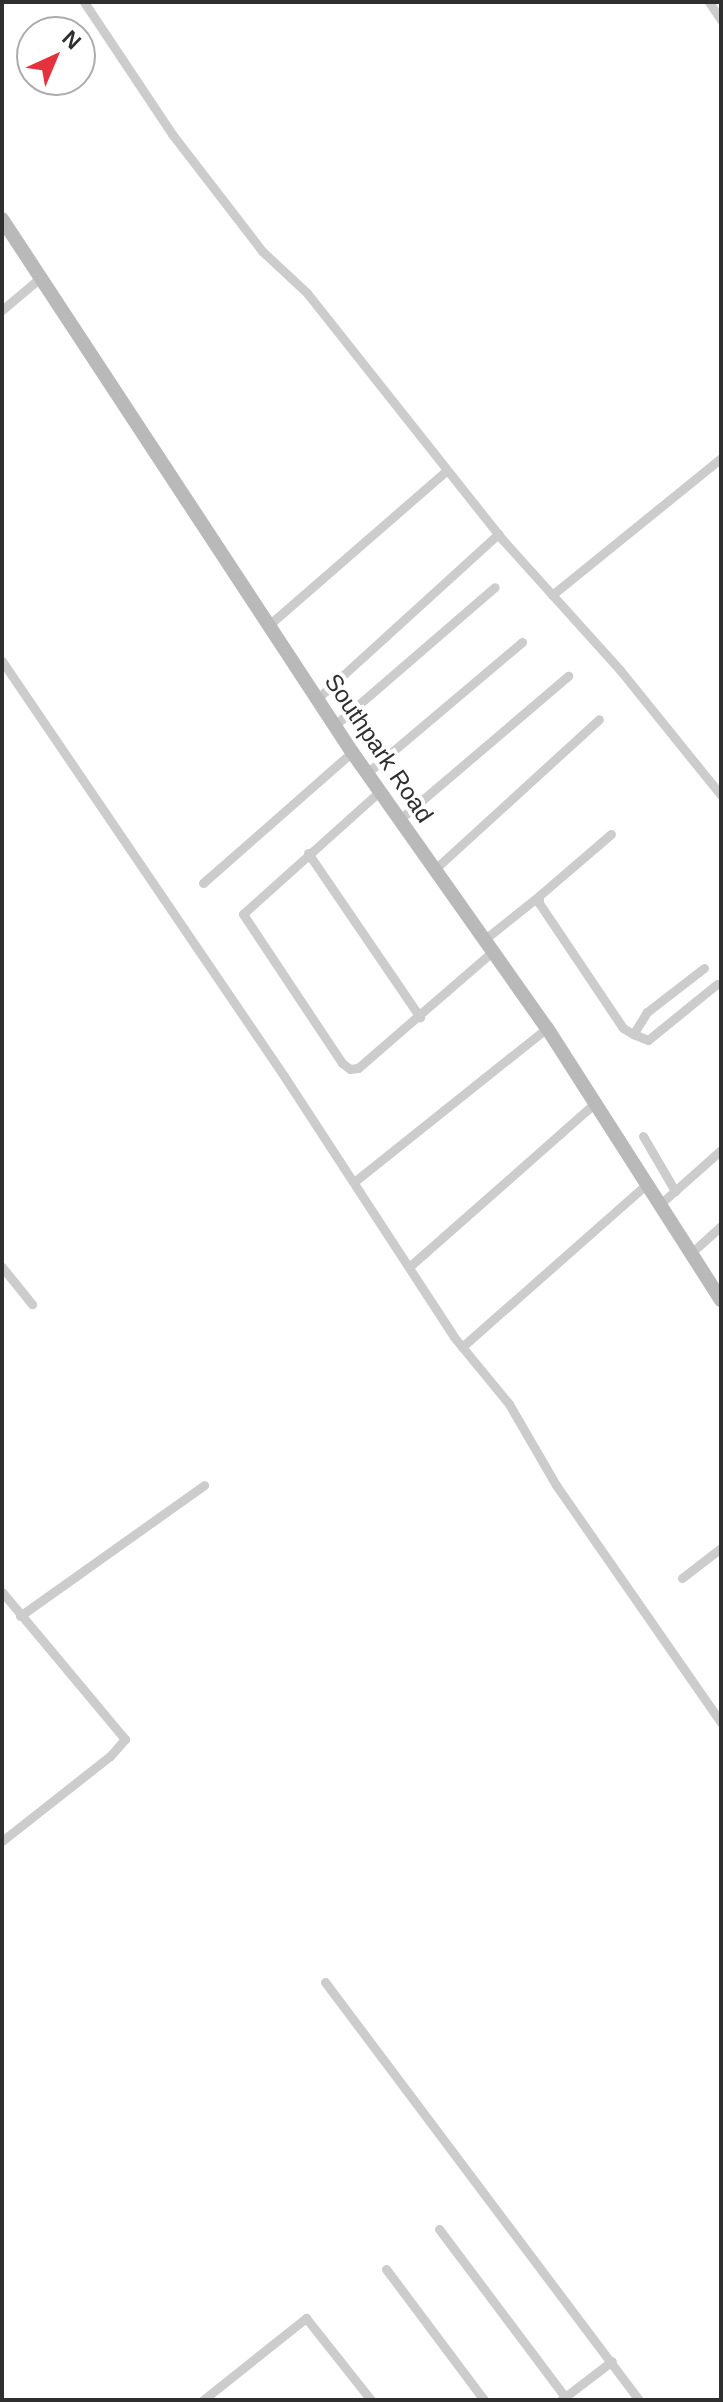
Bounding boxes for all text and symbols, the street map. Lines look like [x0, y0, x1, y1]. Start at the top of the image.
north arrow [16, 16, 96, 96]
text: N [57, 25, 86, 54]
street label: Southpark Road [319, 668, 439, 828]

